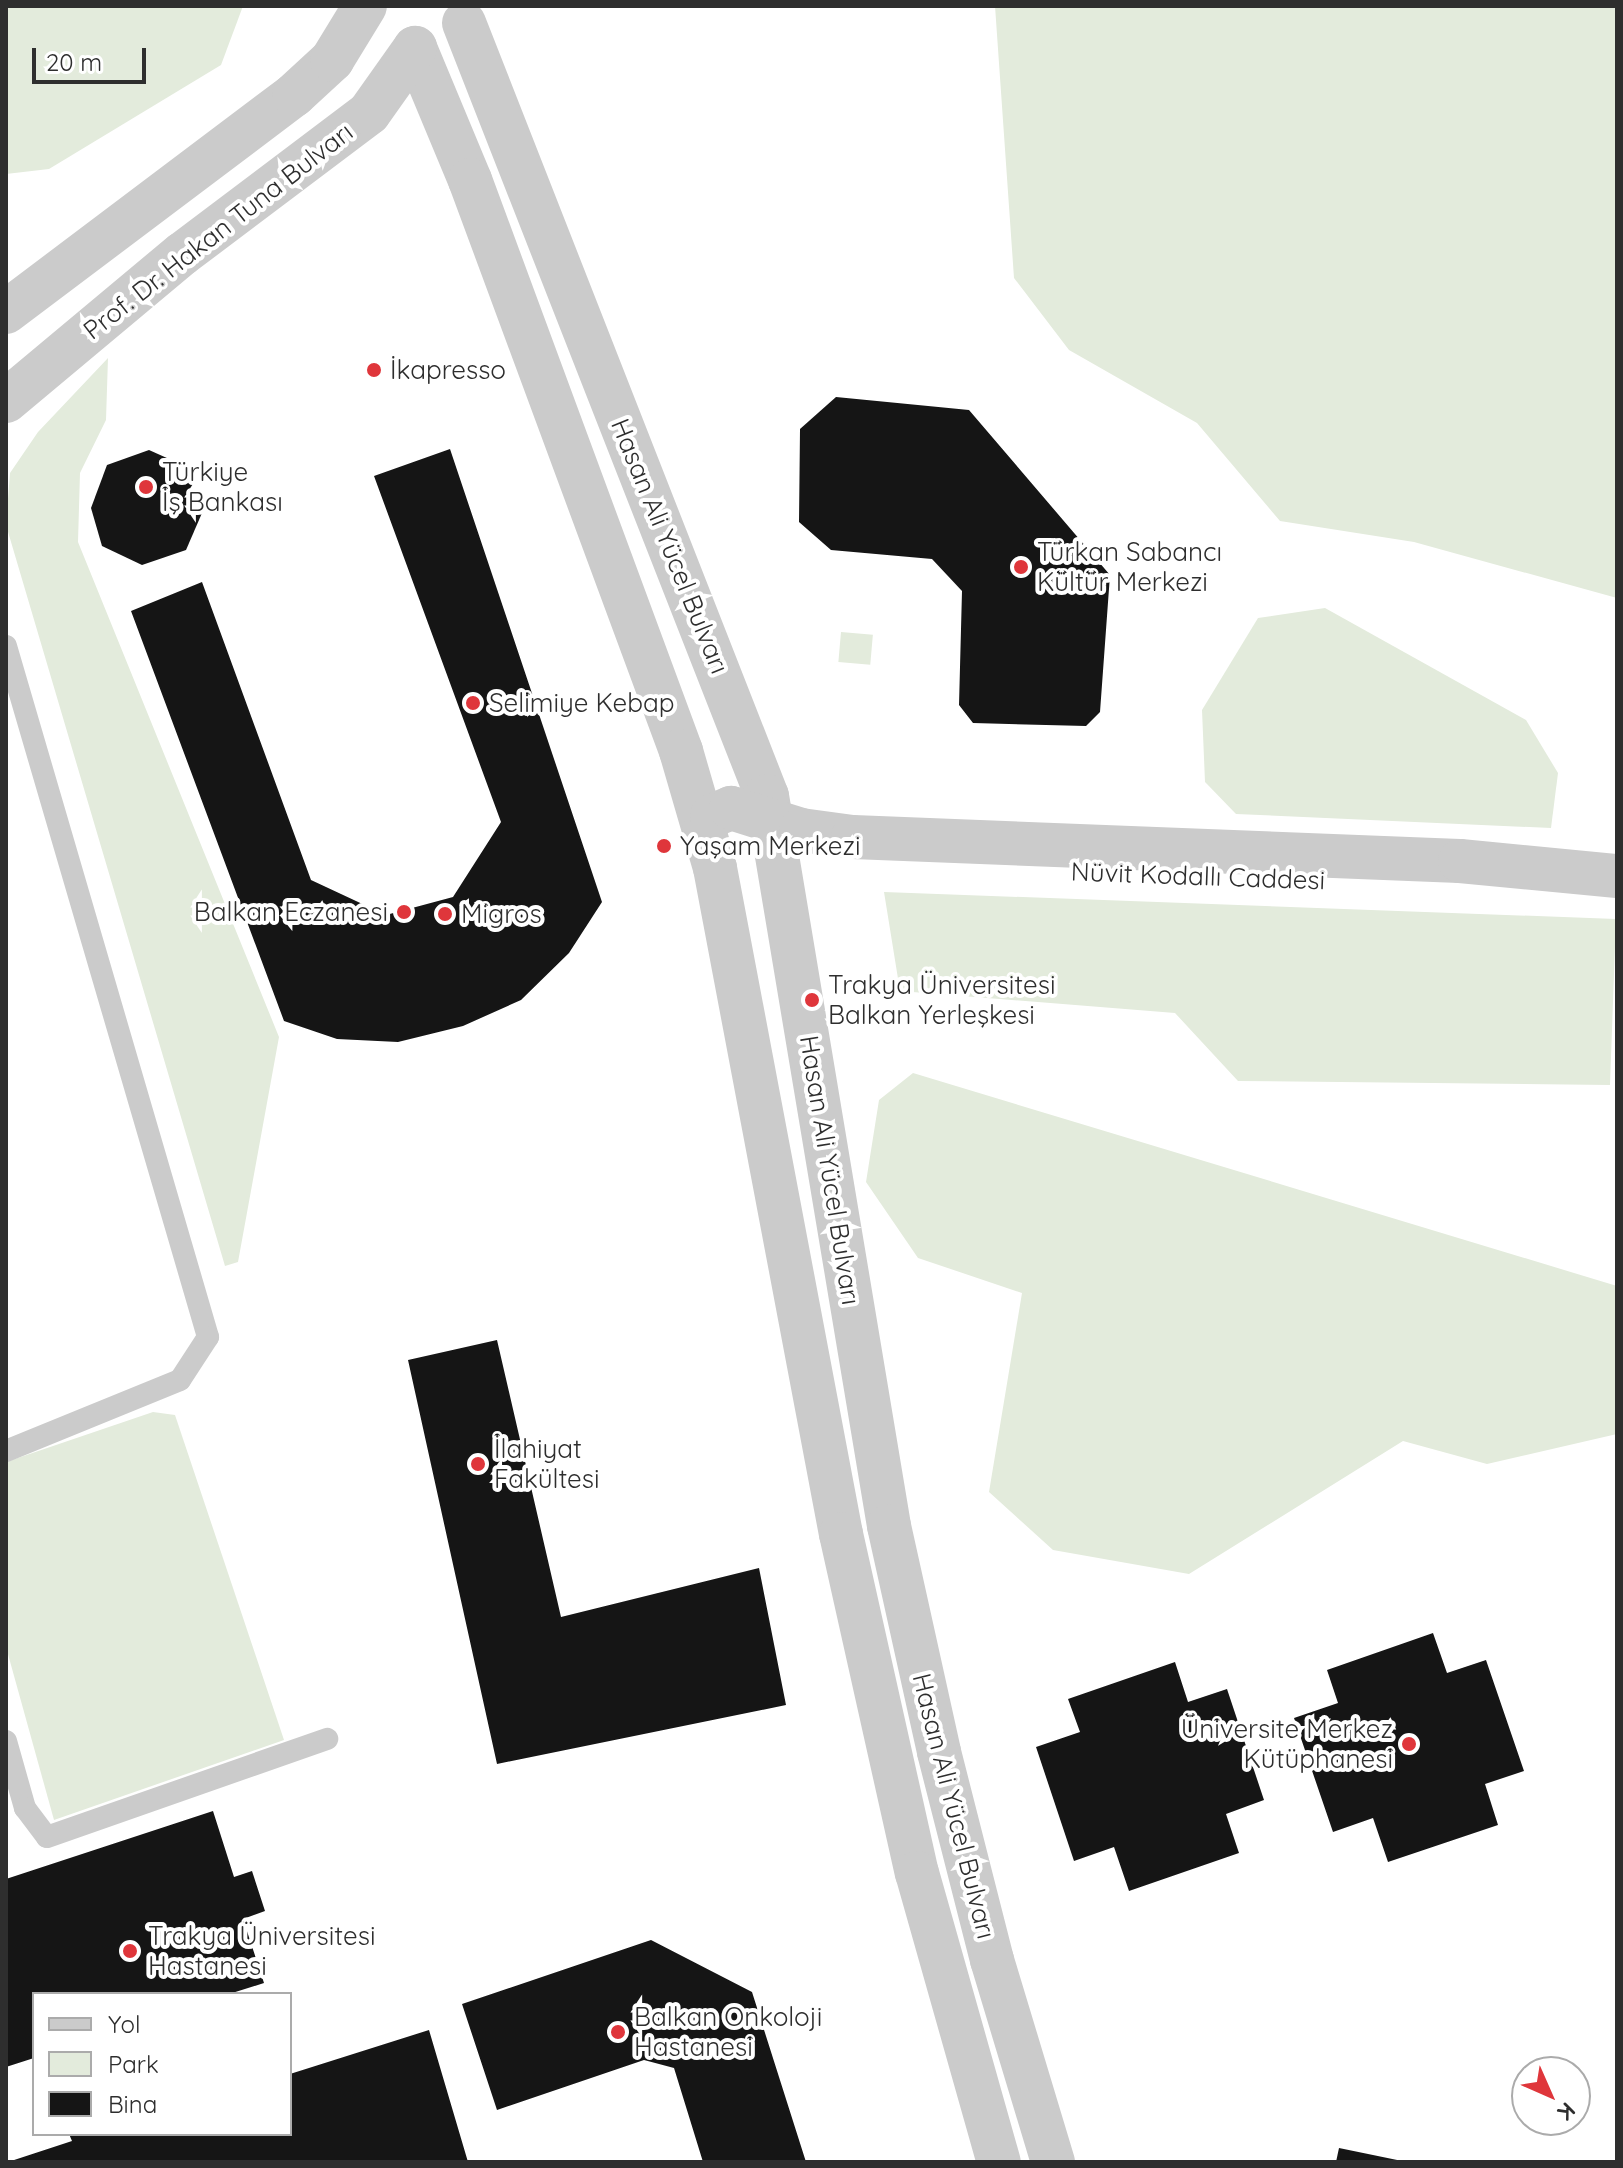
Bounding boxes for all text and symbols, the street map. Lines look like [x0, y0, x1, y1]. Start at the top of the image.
scale bar [36, 32, 150, 82]
text: 20 m [46, 47, 102, 77]
street label: Prof. Dr. Hakan Tuna Bulvarı [77, 116, 359, 346]
place label: İkapresso [390, 354, 506, 386]
marker: İkapresso [365, 361, 383, 379]
street label: Hasan Ali Yücel Bulvarı [605, 414, 735, 678]
place label: Türkiye İş Bankası [162, 456, 283, 518]
marker: Türkiye İş Bankası [137, 478, 155, 496]
place label: Türkan Sabancı Kültür Merkezi [1037, 536, 1222, 598]
marker: Türkan Sabancı Kültür Merkezi [1012, 558, 1030, 576]
place label: Selimiye Kebap [489, 687, 675, 719]
marker: Selimiye Kebap [464, 694, 482, 712]
place label: Yaşam Merkezi [680, 830, 860, 862]
marker: Yaşam Merkezi [655, 837, 673, 855]
street label: Nüvit Kodallı Caddesi [1070, 856, 1326, 896]
place label: Balkan Eczanesi [194, 896, 388, 928]
place label: Migros [461, 898, 542, 930]
marker: Balkan Eczanesi [395, 903, 413, 921]
marker: Migros [436, 905, 454, 923]
place label: Trakya Üniversitesi Balkan Yerleşkesi [828, 969, 1055, 1030]
marker: Trakya Üniversitesi Balkan Yerleşkesi [803, 991, 821, 1009]
street label: Hasan Ali Yücel Bulvarı [793, 1033, 867, 1307]
place label: İlahiyat Fakültesi [494, 1433, 600, 1494]
marker: İlahiyat Fakültesi [469, 1455, 487, 1473]
street label: Hasan Ali Yücel Bulvarı [906, 1670, 1002, 1942]
place label: Üniversite Merkez Kütüphanesi [1181, 1713, 1393, 1774]
marker: Üniversite Merkez Kütüphanesi [1400, 1735, 1418, 1753]
place label: Trakya Üniversitesi Hastanesi [148, 1920, 375, 1982]
marker: Trakya Üniversitesi Hastanesi [119, 1940, 141, 1962]
legend [32, 1992, 292, 2136]
place label: Balkan Onkoloji Hastanesi [634, 2001, 822, 2062]
text: Yol [108, 2009, 140, 2039]
marker: Balkan Onkoloji Hastanesi [609, 2023, 627, 2041]
text: Park [108, 2049, 159, 2079]
north arrow [1511, 2056, 1591, 2136]
text: Bina [108, 2089, 157, 2119]
text: K [1552, 2097, 1582, 2127]

